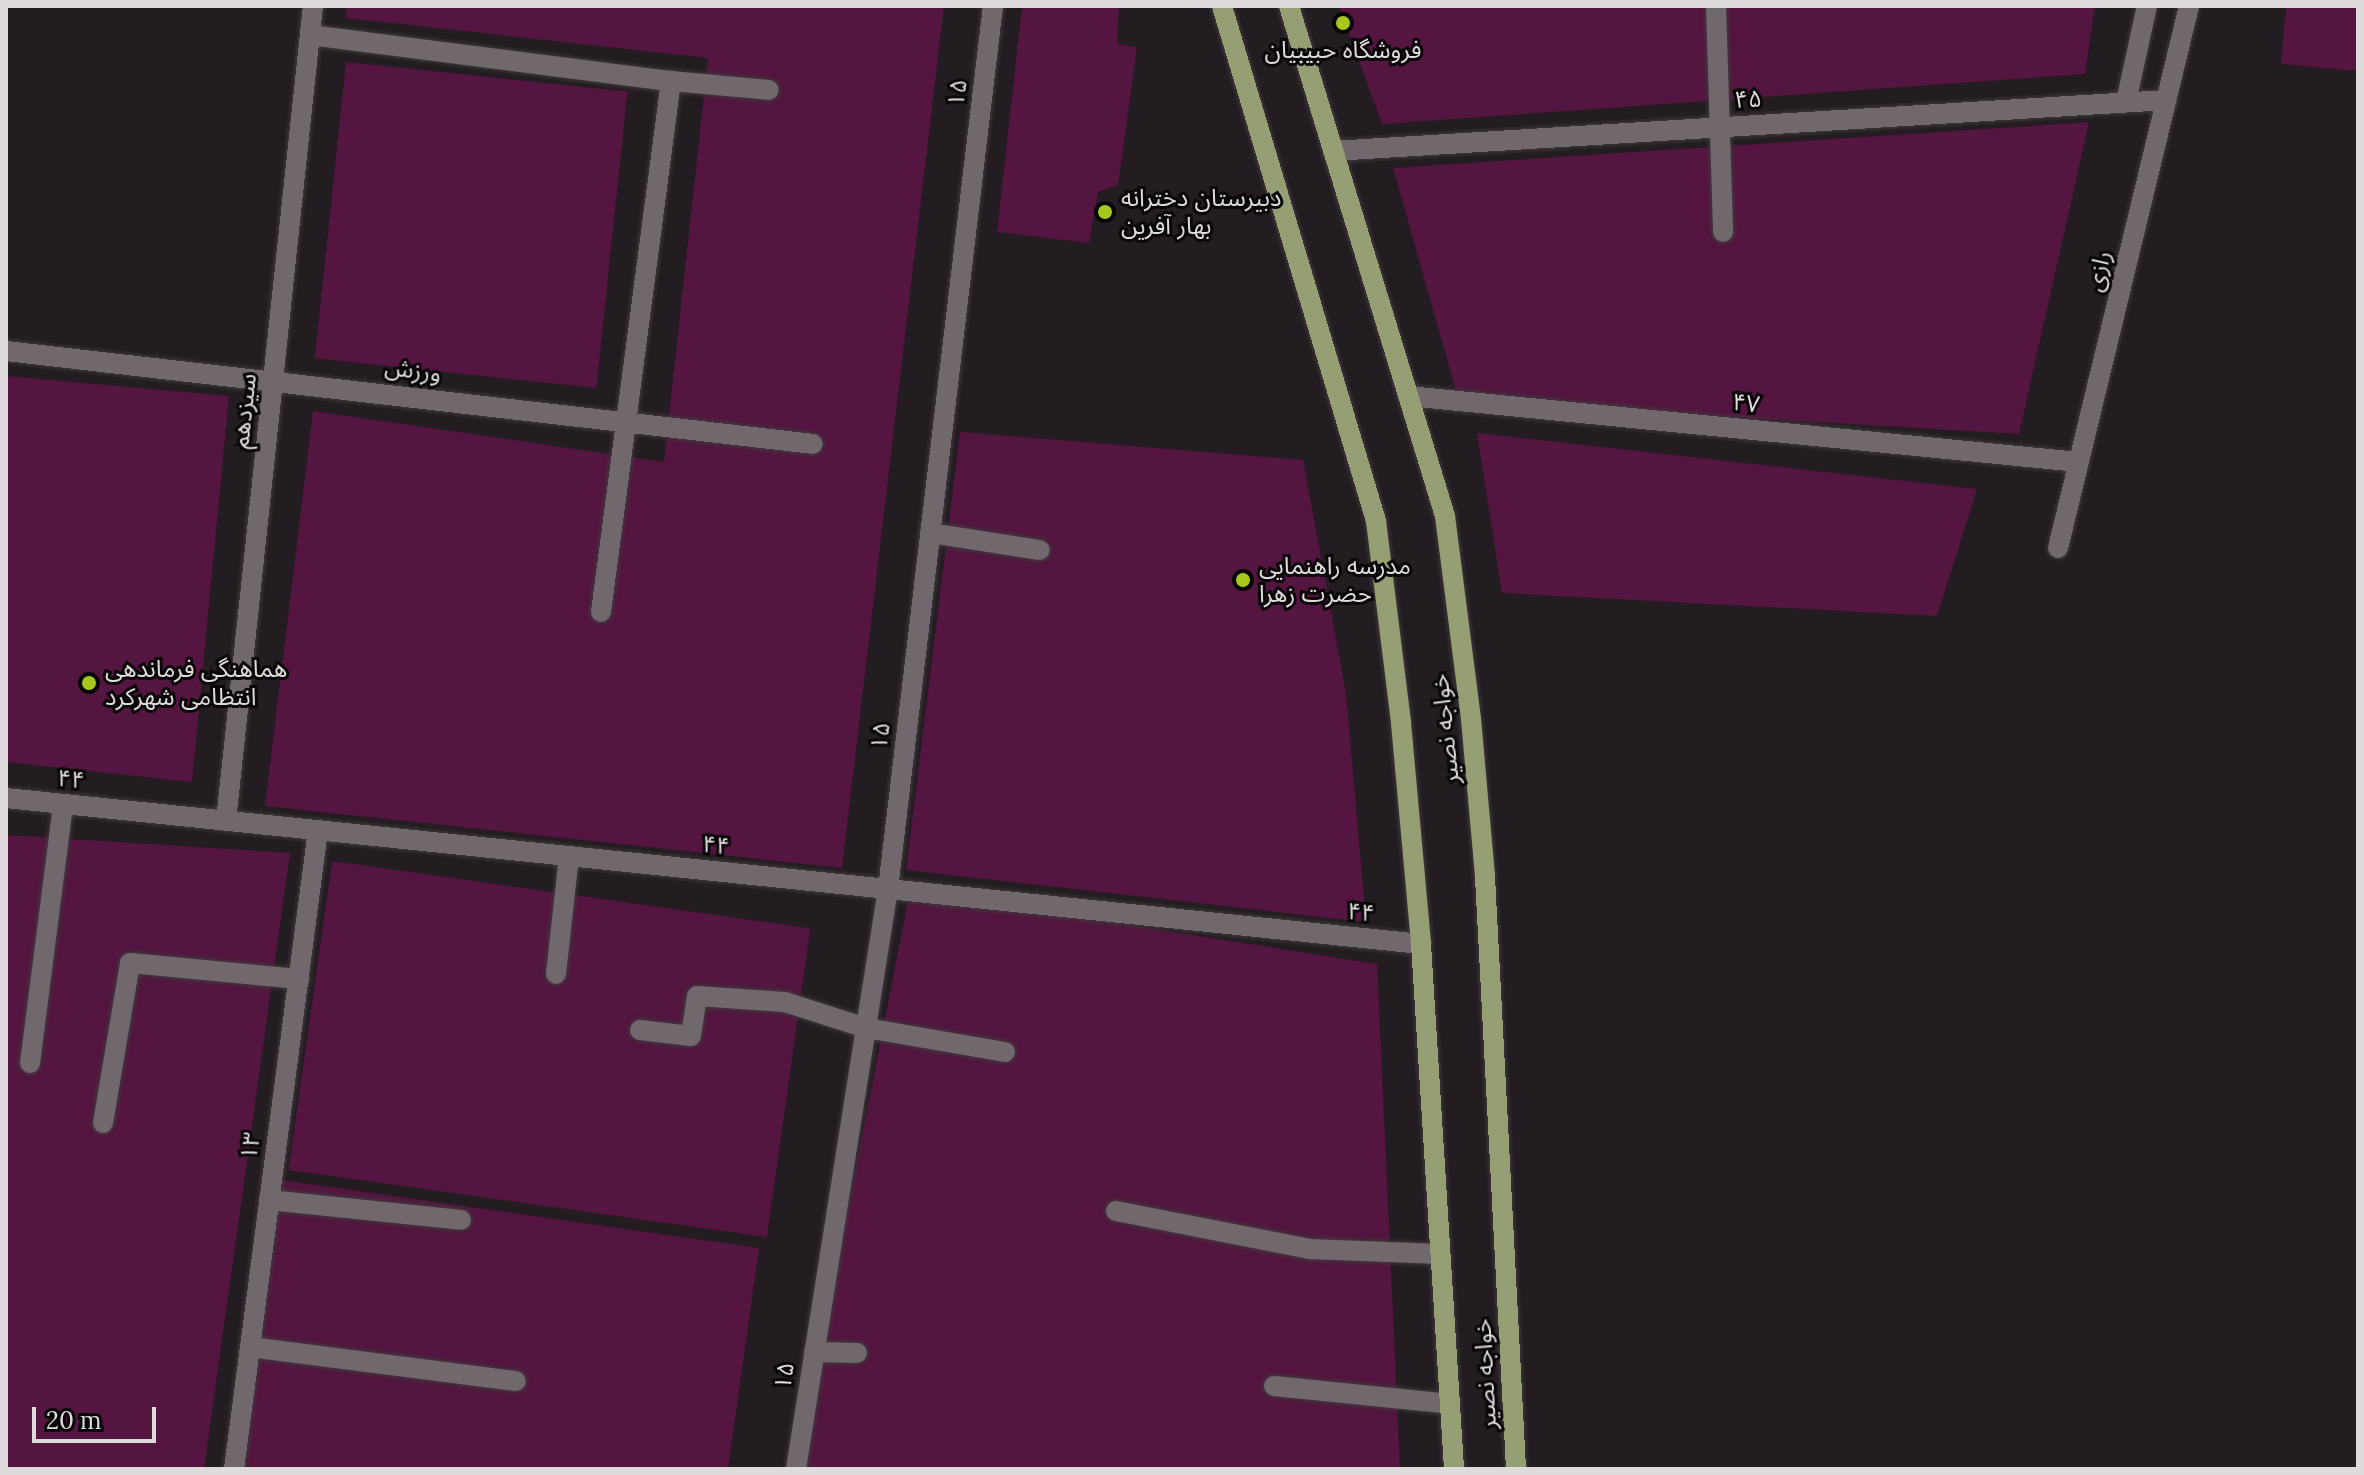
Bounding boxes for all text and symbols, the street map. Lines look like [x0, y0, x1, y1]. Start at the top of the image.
marker: فروشگاه حبیبیان [1334, 14, 1352, 32]
place label: فروشگاه حبیبیان [1265, 36, 1421, 64]
street label: ۱۵ [941, 78, 973, 108]
street label: ۴۵ [1734, 84, 1762, 114]
place label: دبیرستان دخترانه بهار آفرین [1121, 184, 1281, 240]
marker: دبیرستان دخترانه بهار آفرین [1096, 203, 1114, 221]
street label: رازی [2079, 248, 2117, 294]
street label: ورزش [383, 352, 443, 388]
street label: سیزدهم [226, 372, 262, 450]
street label: ۴۷ [1731, 387, 1761, 419]
place label: مدرسه راهنمایی حضرت زهرا [1259, 552, 1411, 608]
marker: مدرسه راهنمایی حضرت زهرا [1234, 571, 1252, 589]
place label: هماهنگی فرماندهی انتظامی شهرکرد [105, 655, 287, 711]
street label: خواجه نصیر [1425, 672, 1465, 786]
marker: هماهنگی فرماندهی انتظامی شهرکرد [80, 674, 98, 692]
street label: ۱۵ [864, 721, 896, 751]
street label: ۴۴ [56, 763, 86, 795]
street label: ۴۴ [701, 829, 731, 861]
street label: ۴۴ [1346, 896, 1376, 928]
street label: ۱۳ [234, 1130, 266, 1162]
street label: خواجه نصیر [1468, 1318, 1502, 1430]
street label: ۱۵ [768, 1360, 800, 1392]
scale bar [36, 1391, 160, 1441]
text: 20 m [46, 1405, 102, 1436]

